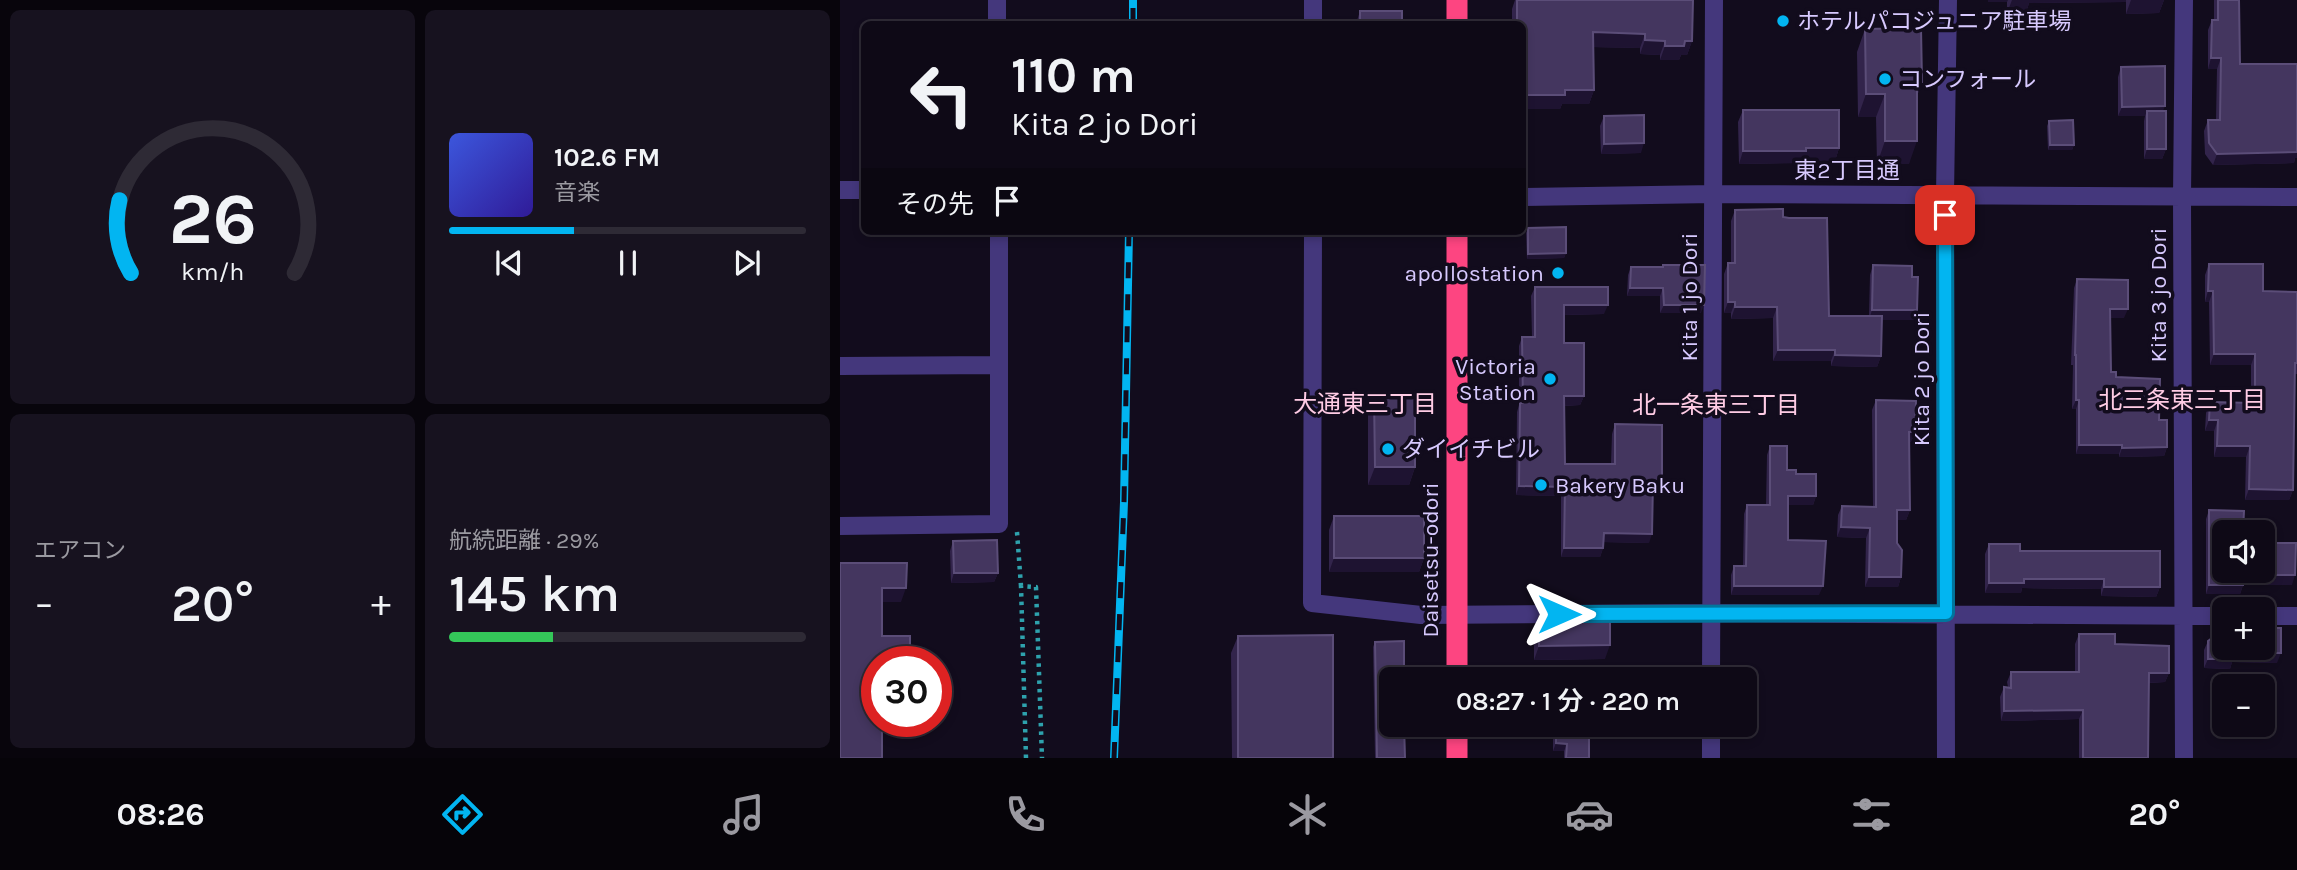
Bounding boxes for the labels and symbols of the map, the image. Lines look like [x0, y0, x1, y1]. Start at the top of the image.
place label: ホテルパコジュニア駐車場 [1797, 8, 2071, 35]
marker: ホテルパコジュニア駐車場 [1775, 13, 1791, 29]
place label: コンフォール [1899, 66, 2036, 93]
marker: コンフォール [1877, 71, 1893, 87]
street label: 東2丁目通 [1794, 157, 1900, 184]
pin [1915, 185, 1975, 245]
street label: Kita 3 jo Dori [2145, 228, 2172, 362]
street label: Kita 1 jo Dori [1676, 233, 1703, 361]
place label: apollostation [1405, 260, 1544, 287]
marker: apollostation [1550, 265, 1566, 281]
street label: Kita 2 jo Dori [1908, 312, 1935, 446]
place label: Victoria Station [1455, 353, 1536, 406]
marker: Victoria Station [1542, 371, 1558, 387]
district label: 北三条東三丁目 [2098, 386, 2266, 414]
district label: 大通東三丁目 [1293, 390, 1437, 418]
district label: 北一条東三丁目 [1632, 391, 1800, 419]
place label: ダイイチビル [1402, 436, 1540, 463]
marker: ダイイチビル [1380, 441, 1396, 457]
place label: Bakery Baku [1555, 472, 1685, 499]
marker: Bakery Baku [1533, 477, 1549, 493]
street label: Daisetsu-odori [1417, 482, 1444, 638]
position arrow [1522, 577, 1596, 651]
speed limit sign: 30 [861, 646, 952, 737]

